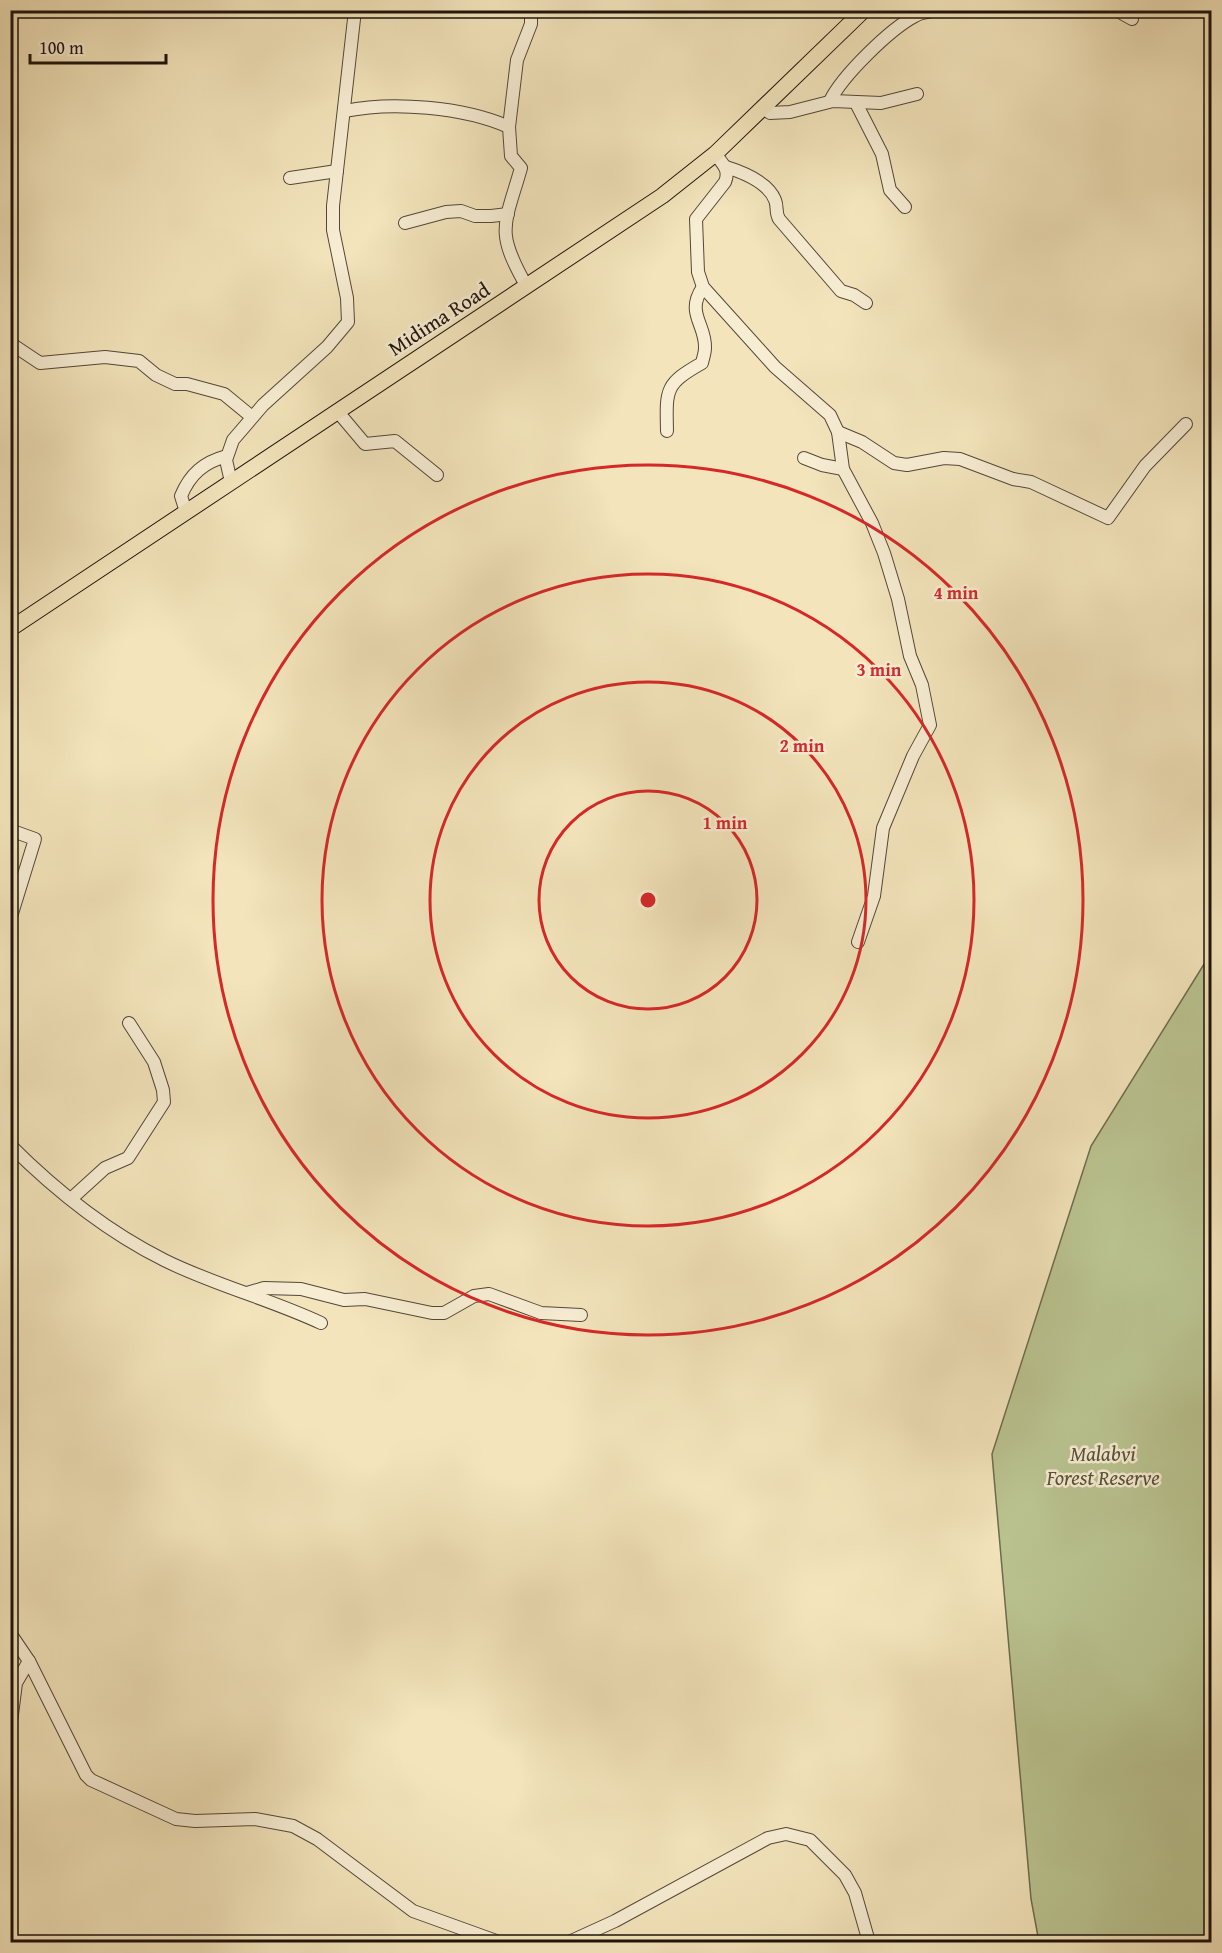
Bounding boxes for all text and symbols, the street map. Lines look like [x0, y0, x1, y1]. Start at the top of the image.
scale bar [30, 27, 166, 65]
text: 100 m [39, 34, 84, 61]
street label: Midima Road [382, 274, 496, 363]
text: 4 min [934, 579, 979, 606]
text: 3 min [857, 656, 902, 683]
text: 2 min [780, 732, 825, 759]
text: 1 min [703, 809, 748, 836]
centre of rings [638, 890, 658, 910]
park label: Malabvi Forest Reserve [1045, 1438, 1160, 1493]

